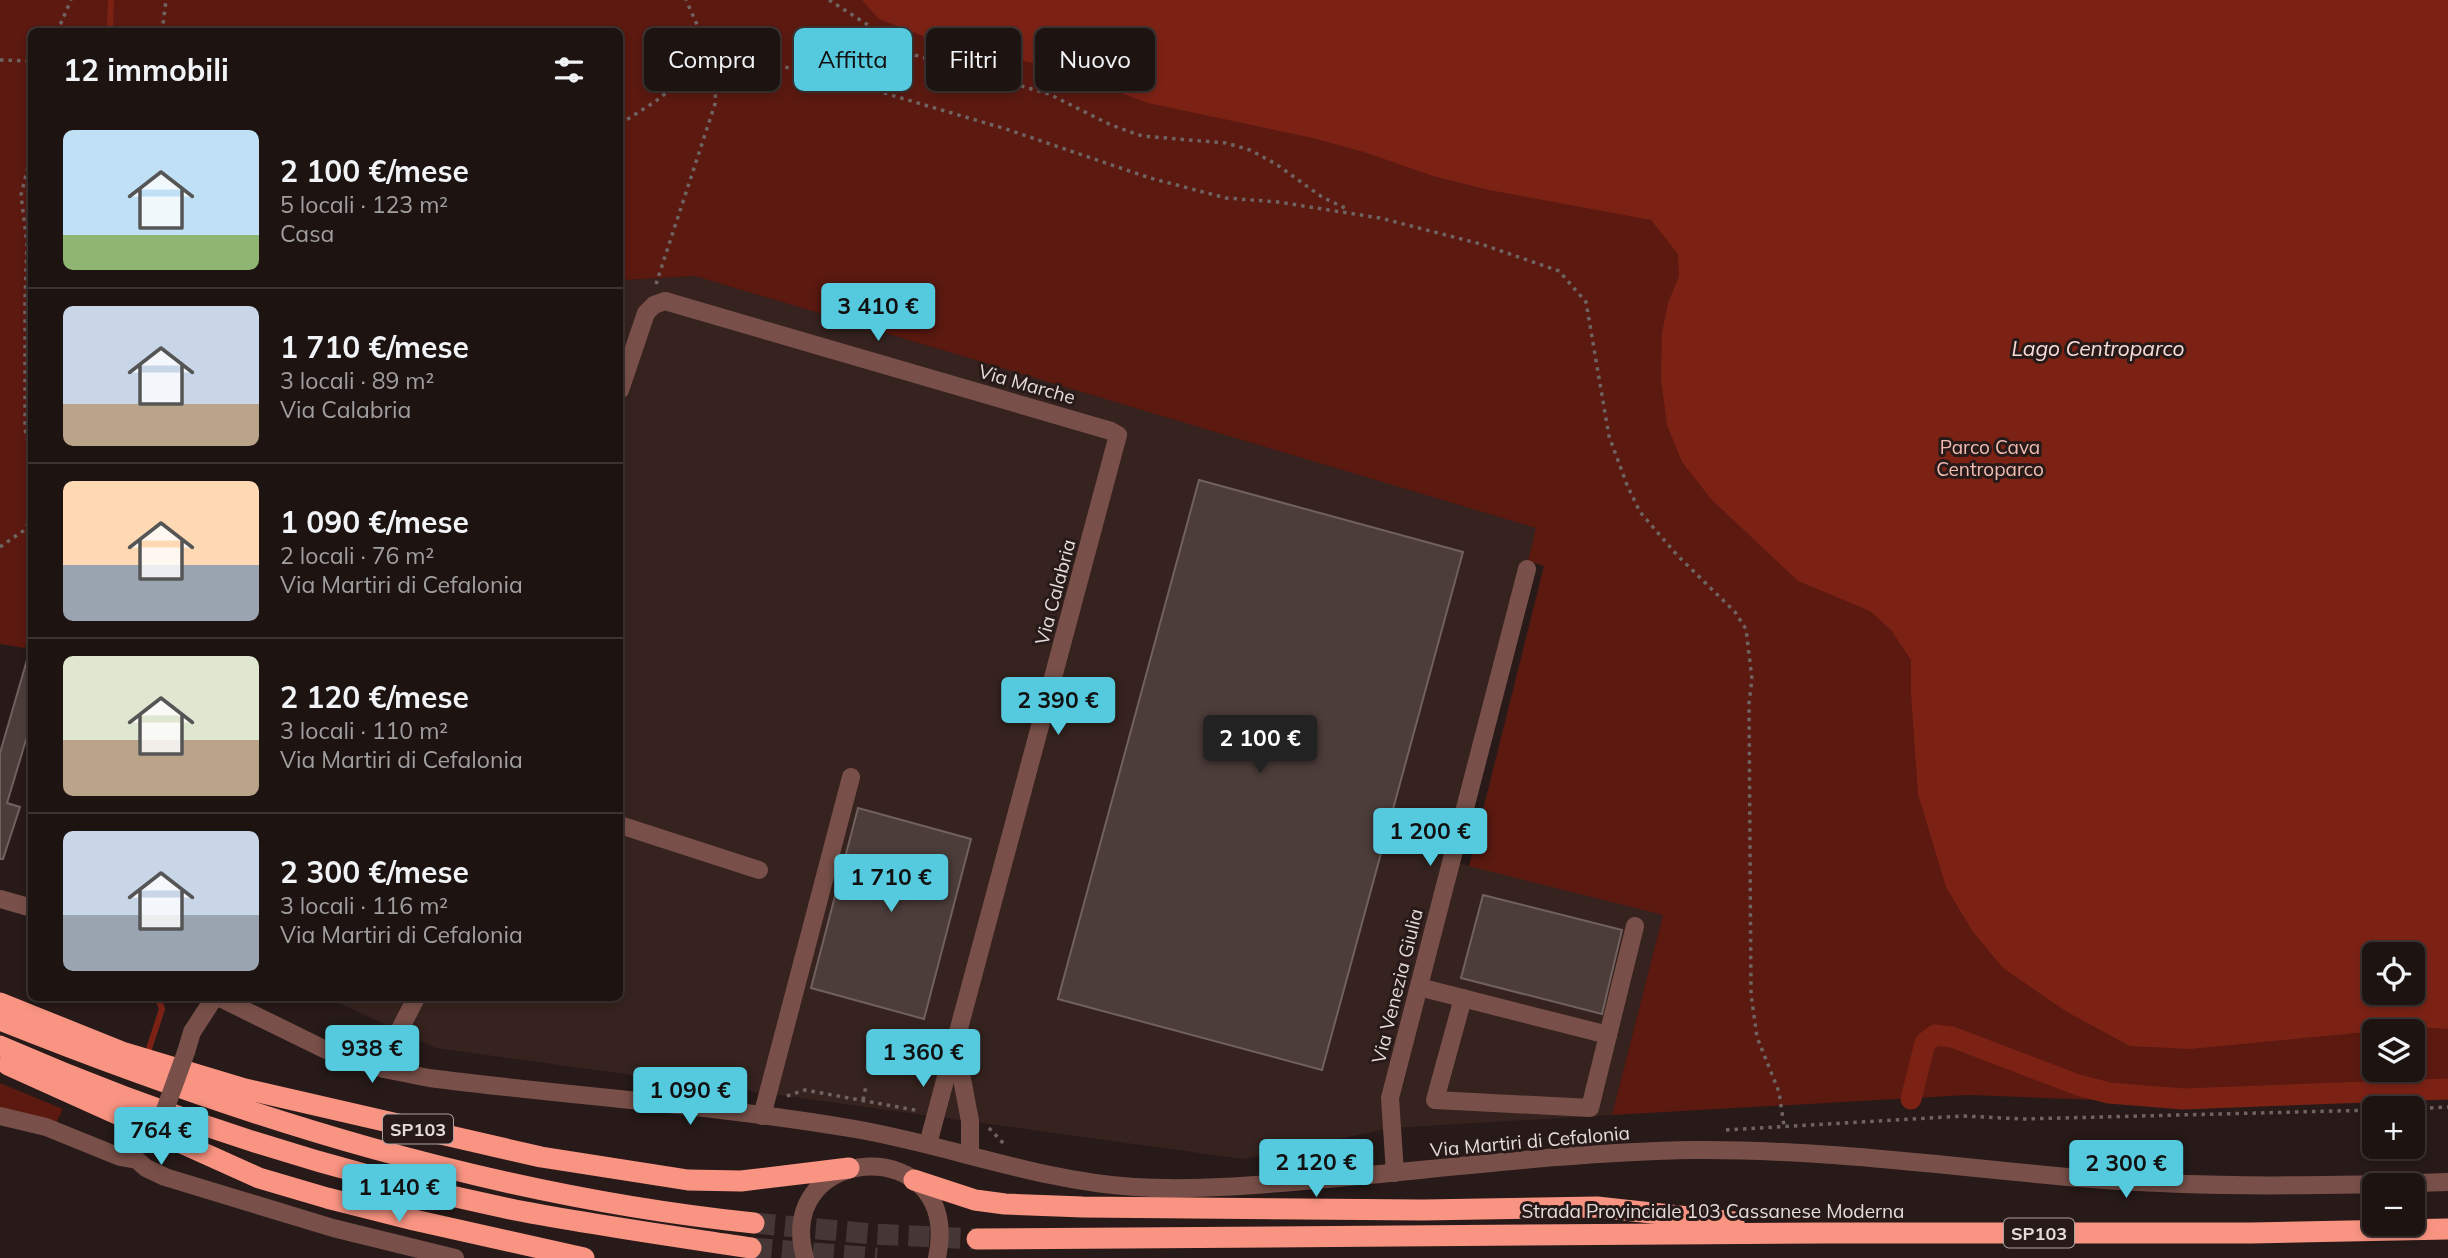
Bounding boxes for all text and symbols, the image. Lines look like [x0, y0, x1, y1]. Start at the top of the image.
chip: Compra [644, 28, 780, 91]
chip: Affitta [794, 28, 912, 91]
chip: Filtri [926, 28, 1021, 91]
chip: Nuovo [1035, 28, 1155, 91]
text: 12 immobili [63, 51, 229, 89]
icon: filters [550, 51, 588, 89]
text: 2 100 €/mese [280, 152, 469, 190]
icon: home [119, 158, 203, 242]
text: 5 locali · 123 m² [280, 190, 448, 219]
text: Casa [280, 219, 334, 248]
pin: 3 410 € [813, 284, 943, 343]
text: 3 410 € [837, 291, 919, 320]
text: 1 710 €/mese [280, 328, 469, 366]
icon: home [119, 334, 203, 418]
water label: Lago Centroparco [2011, 335, 2185, 361]
street label: Via Marche [976, 359, 1078, 409]
text: 3 locali · 89 m² [280, 366, 434, 395]
text: Via Calabria [280, 395, 411, 424]
park label: Parco Cava Centroparco [1936, 435, 2044, 481]
text: 1 090 €/mese [280, 503, 469, 541]
icon: home [119, 509, 203, 593]
street label: Via Calabria [1029, 537, 1081, 647]
text: 2 locali · 76 m² [280, 541, 434, 570]
text: Via Martiri di Cefalonia [280, 570, 523, 599]
text: 2 120 €/mese [280, 678, 469, 716]
pin: 2 390 € [993, 678, 1123, 737]
icon: home [119, 684, 203, 768]
text: 2 390 € [1017, 685, 1099, 714]
text: 3 locali · 110 m² [280, 716, 448, 745]
pin: 2 100 € [1195, 716, 1325, 775]
text: 2 100 € [1219, 723, 1301, 752]
text: Via Martiri di Cefalonia [280, 745, 523, 774]
pin: 1 200 € [1365, 808, 1495, 868]
text: 1 200 € [1389, 816, 1471, 845]
text: 2 300 €/mese [280, 853, 469, 891]
pin: 1 710 € [826, 855, 956, 914]
icon: home [119, 859, 203, 943]
text: 1 710 € [850, 862, 932, 891]
text: 3 locali · 116 m² [280, 891, 448, 920]
street label: Via Venezia Giulia [1366, 906, 1428, 1066]
text: Via Martiri di Cefalonia [280, 920, 523, 949]
map controls [2362, 942, 2425, 1236]
button: locate [2362, 942, 2425, 1005]
button: layers [2362, 1019, 2425, 1082]
pin: 938 € [323, 1026, 421, 1085]
pin: 1 360 € [858, 1030, 988, 1089]
text: 938 € [341, 1033, 403, 1062]
text: 1 360 € [882, 1037, 964, 1066]
pin: 1 090 € [625, 1068, 755, 1127]
text: 1 090 € [649, 1075, 731, 1104]
button: + [2362, 1096, 2425, 1159]
pin: 764 € [112, 1108, 210, 1167]
road number: SP103 [383, 1114, 453, 1144]
text: 764 € [130, 1115, 192, 1144]
street label: Via Martiri di Cefalonia [1429, 1120, 1631, 1162]
pin: 2 120 € [1251, 1140, 1381, 1199]
pin: 2 300 € [2061, 1140, 2191, 1200]
text: 2 120 € [1275, 1147, 1357, 1176]
text: 2 300 € [2085, 1148, 2167, 1177]
pin: 1 140 € [334, 1164, 464, 1224]
text: 1 140 € [358, 1172, 440, 1201]
button: − [2362, 1173, 2425, 1236]
street label: Strada Provinciale 103 Cassanese Moderna [1522, 1199, 1904, 1223]
road number: SP103 [2004, 1218, 2074, 1248]

